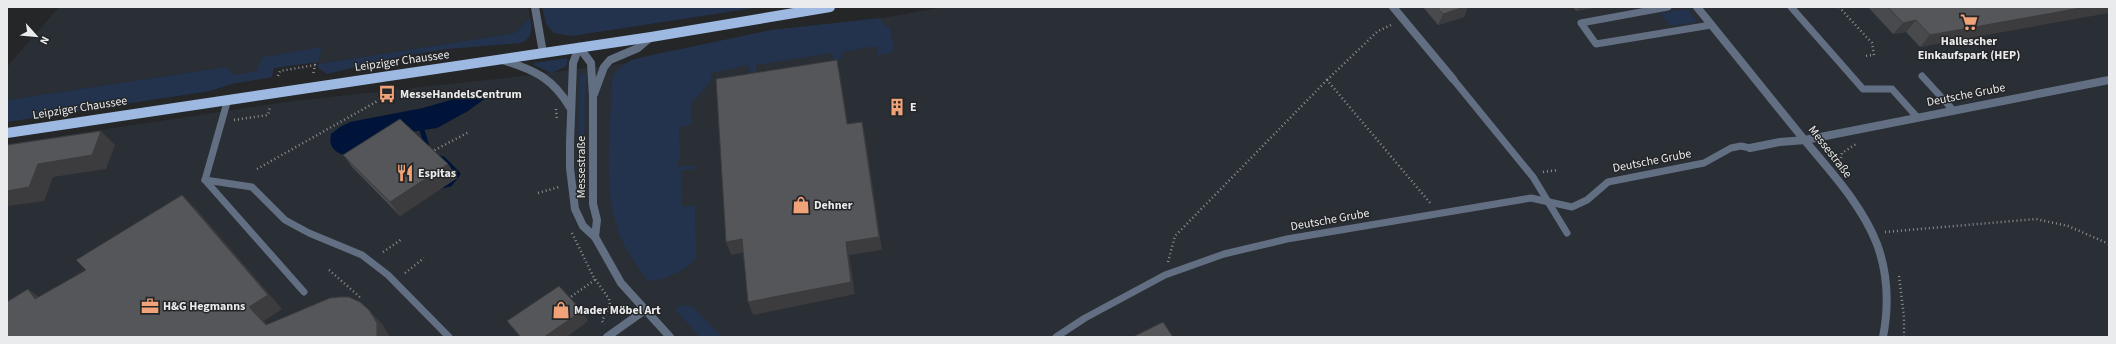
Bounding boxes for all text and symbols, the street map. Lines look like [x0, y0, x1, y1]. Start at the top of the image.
supermarket icon: Hallescher Einkaufspark (HEP) [1959, 12, 1979, 32]
north arrow [16, 16, 56, 56]
place label: Hallescher Einkaufspark (HEP) [1918, 33, 2020, 64]
text: N [36, 34, 53, 47]
street label: Leipziger Chaussee [354, 46, 451, 76]
street label: Deutsche Grube [1925, 79, 2007, 111]
bus stop icon: MesseHandelsCentrum [377, 84, 397, 104]
place label: MesseHandelsCentrum [400, 86, 522, 103]
street label: Leipziger Chaussee [31, 92, 129, 124]
building icon: E [887, 97, 907, 117]
place label: E [910, 99, 917, 116]
street label: Messestraße [1804, 122, 1856, 182]
street label: Messestraße [573, 136, 590, 198]
street label: Deutsche Grube [1611, 145, 1693, 177]
restaurant icon: Espitas [395, 163, 415, 183]
place label: Espitas [418, 165, 456, 182]
shop icon: Dehner [791, 195, 811, 215]
place label: Dehner [814, 197, 853, 214]
street label: Deutsche Grube [1289, 205, 1371, 235]
office icon: H&G Hegmanns [140, 296, 160, 316]
place label: H&G Hegmanns [163, 298, 245, 315]
shop icon: Mader Möbel Art [551, 300, 571, 320]
place label: Mader Möbel Art [574, 302, 661, 319]

